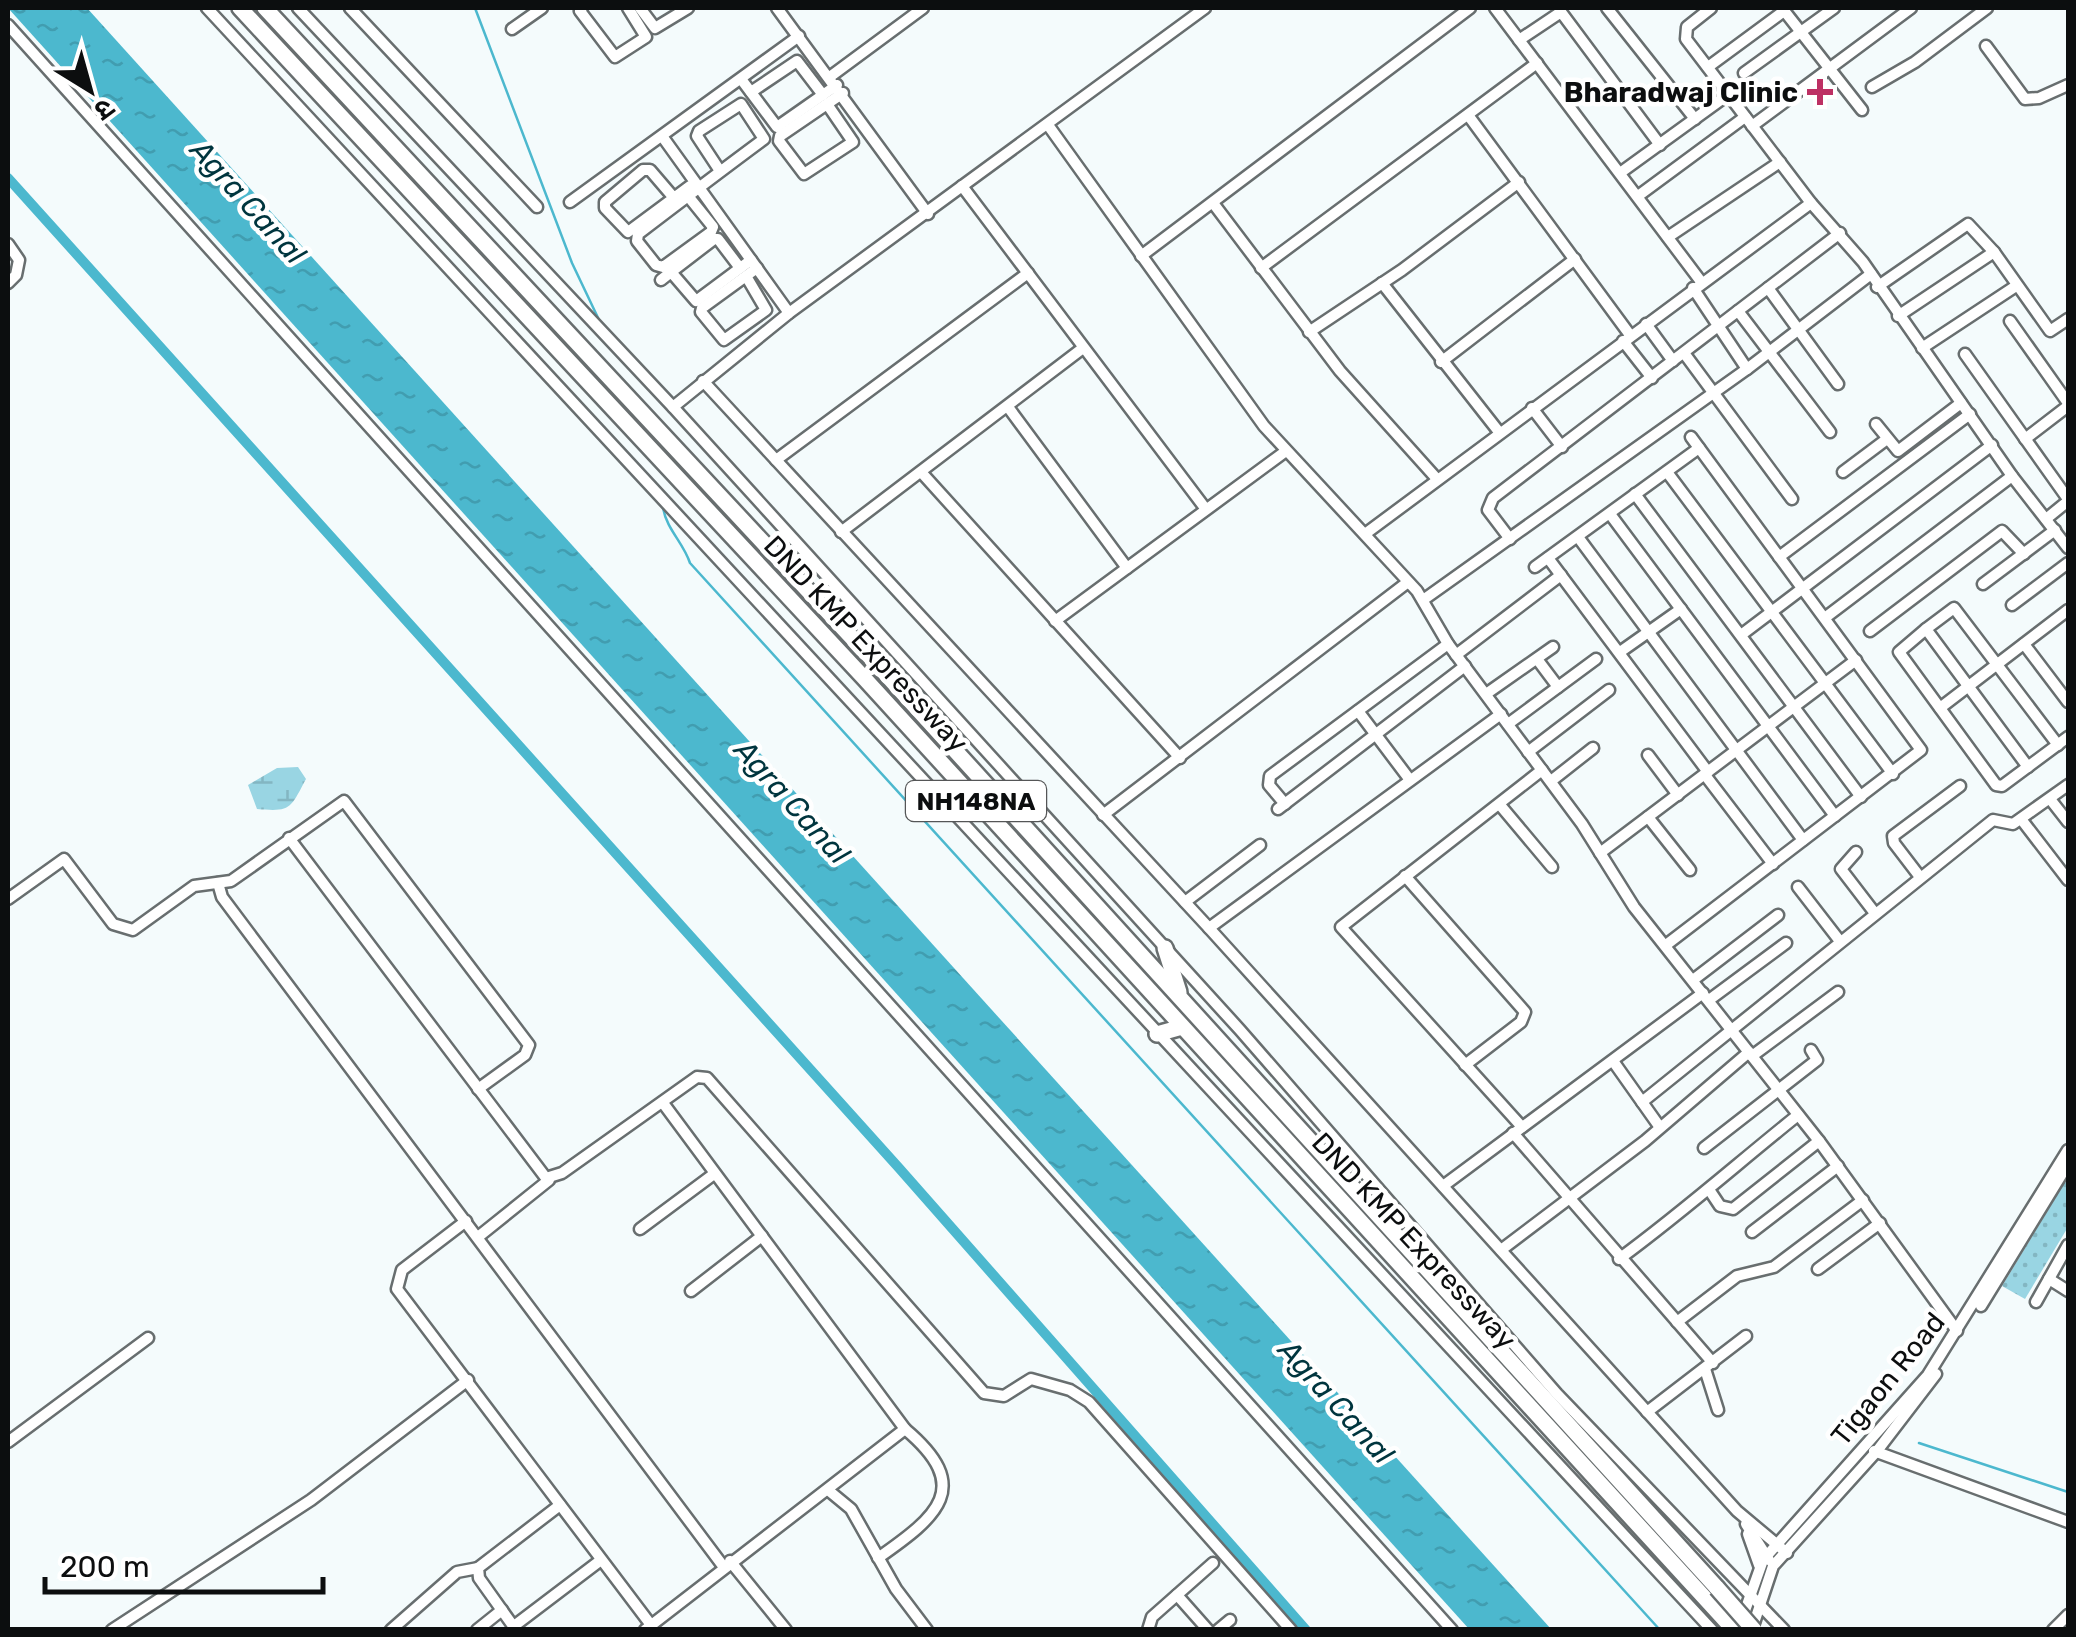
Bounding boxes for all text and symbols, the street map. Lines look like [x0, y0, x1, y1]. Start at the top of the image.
north arrow [40, 40, 140, 140]
place label: Bharadwaj Clinic [1564, 76, 1798, 109]
marker: Bharadwaj Clinic [1807, 79, 1833, 105]
text: उ [88, 91, 121, 128]
water label: Agra Canal [181, 131, 314, 272]
street label: DND KMP Expressway [757, 529, 975, 759]
water label: Agra Canal [725, 731, 858, 872]
road number: NH148NA [906, 781, 1046, 821]
street label: DND KMP Expressway [1305, 1126, 1523, 1356]
street label: Tigaon Road [1824, 1306, 1952, 1452]
water label: Agra Canal [1269, 1331, 1402, 1472]
scale bar [45, 1532, 322, 1594]
text: 200 m [60, 1549, 150, 1585]

